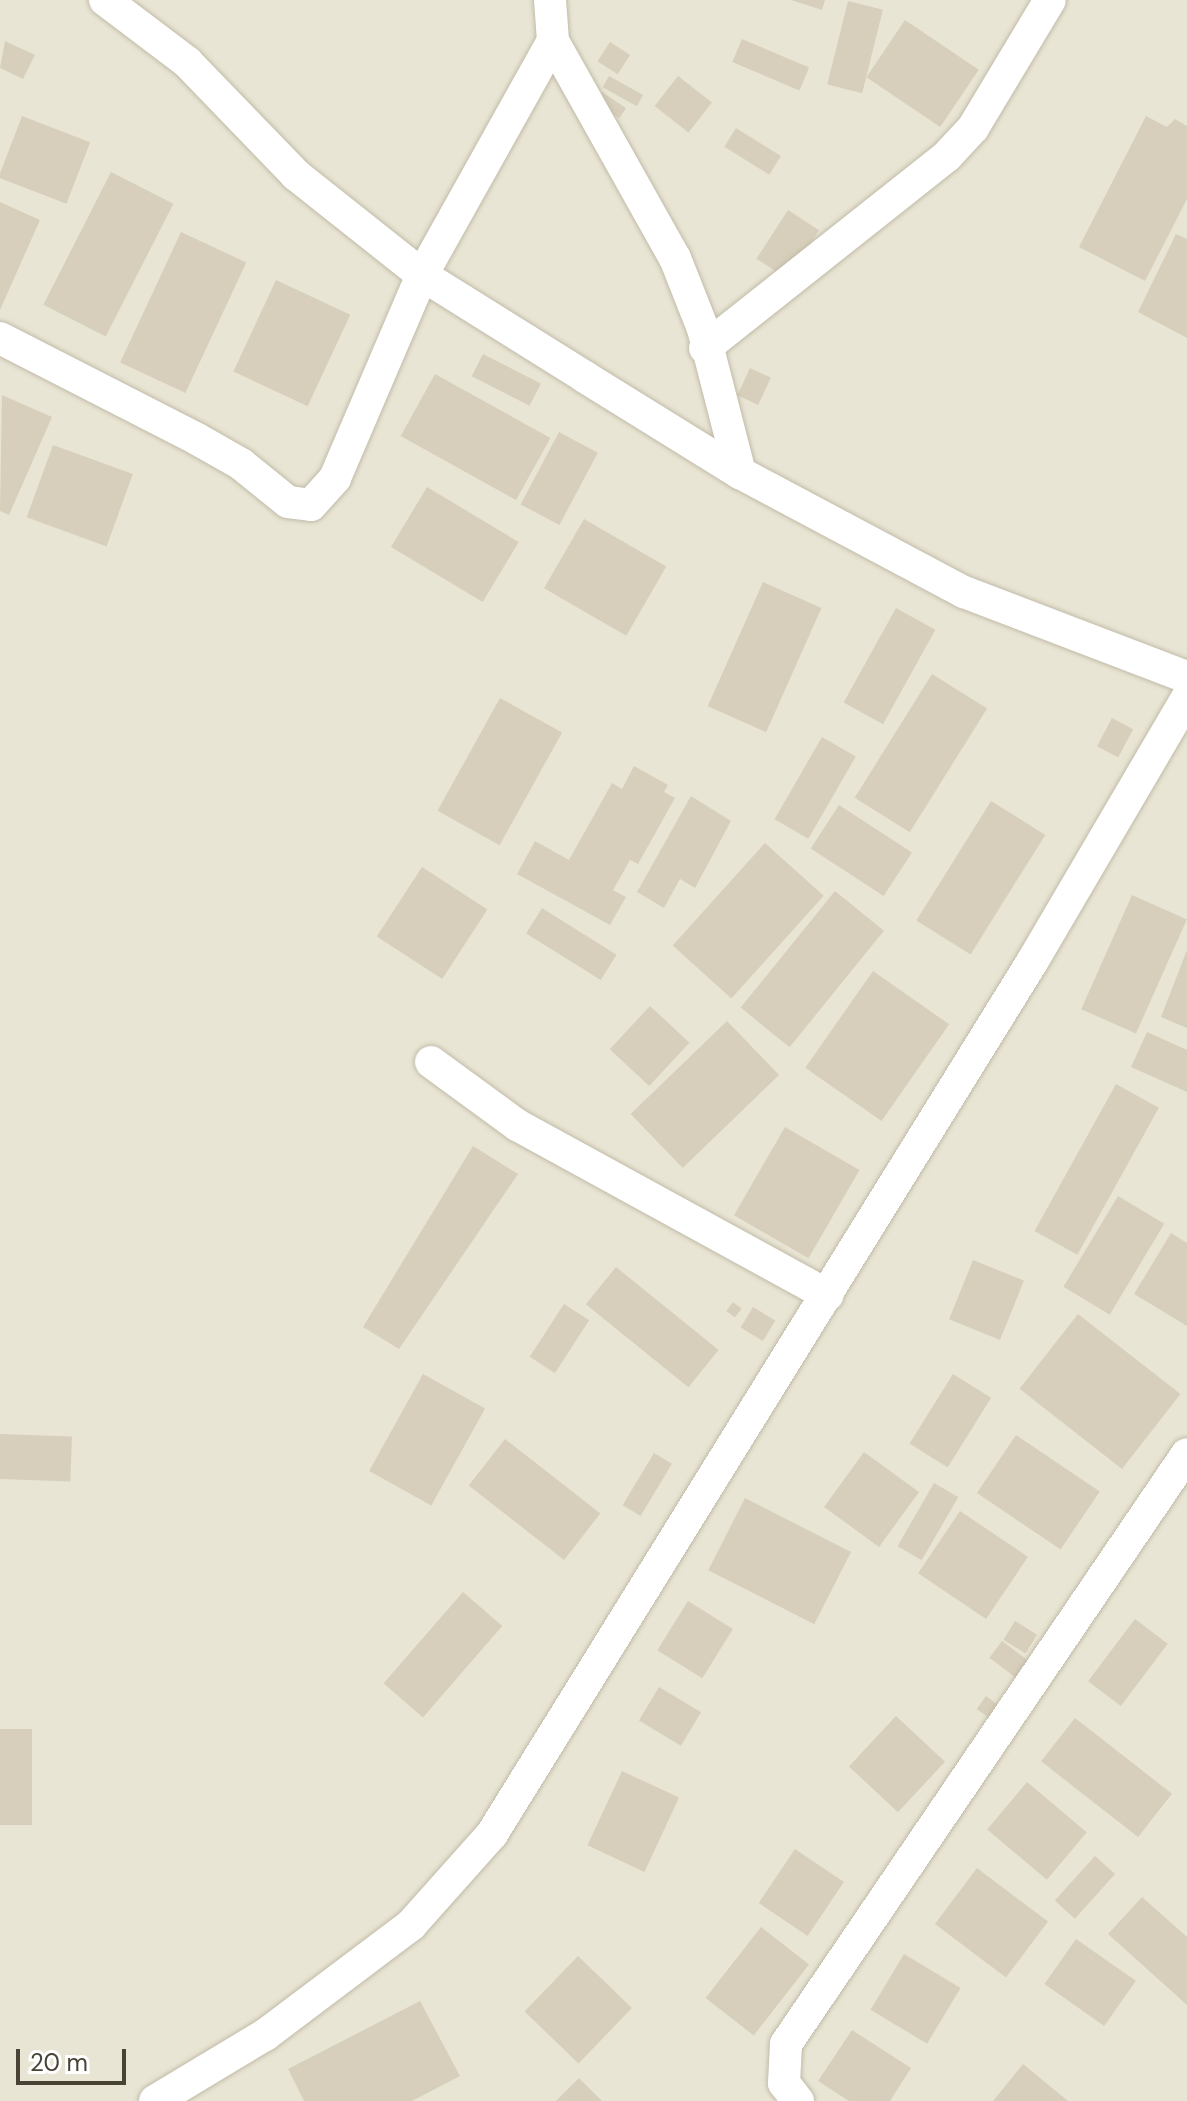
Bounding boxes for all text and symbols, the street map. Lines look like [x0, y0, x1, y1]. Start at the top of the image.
scale bar [20, 2033, 130, 2083]
text: 20 m [30, 2047, 88, 2078]

